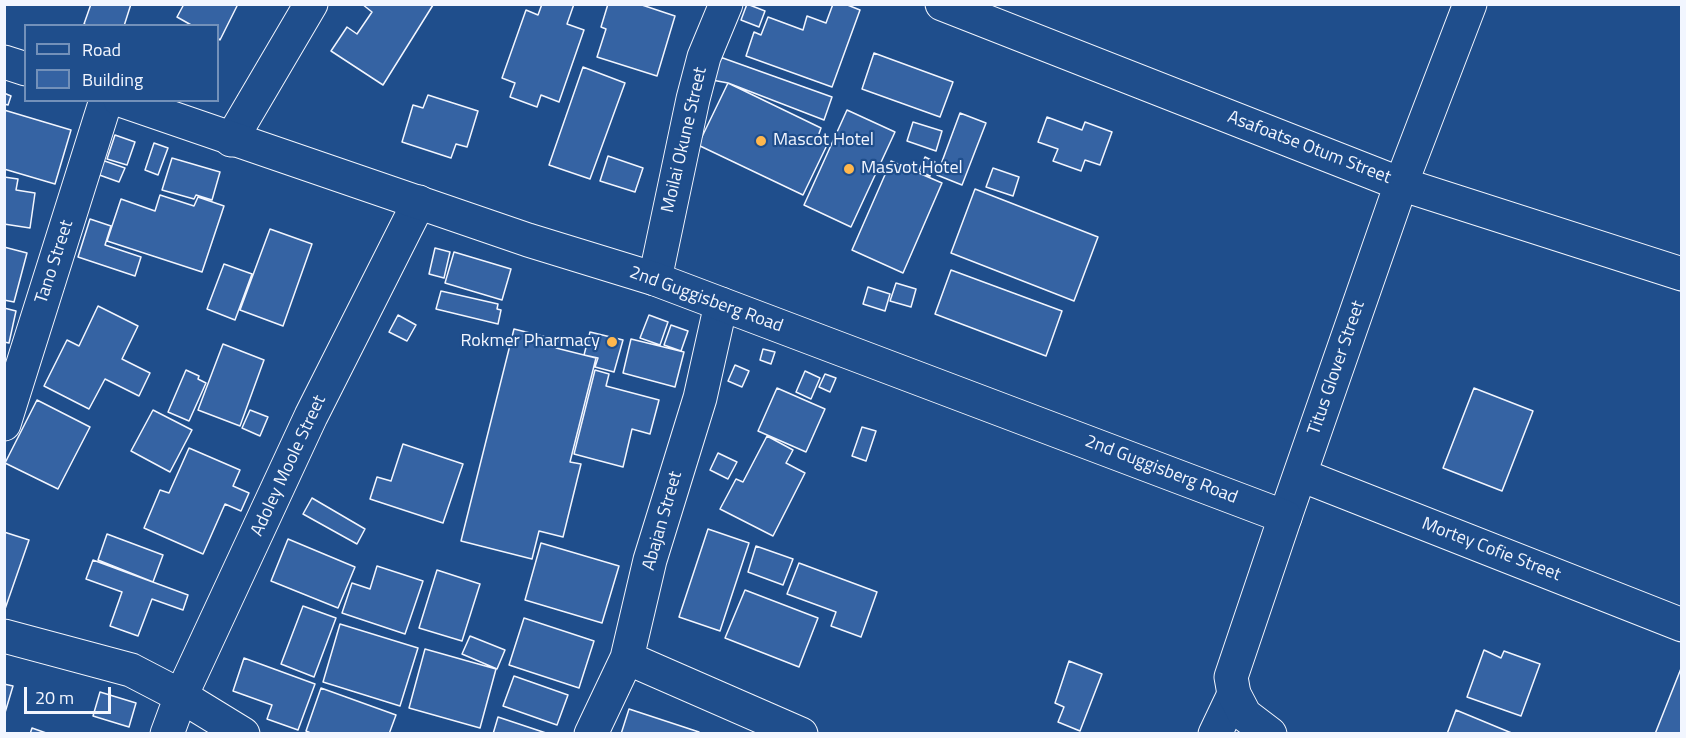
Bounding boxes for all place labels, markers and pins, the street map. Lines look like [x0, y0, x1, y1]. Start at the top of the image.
place label: Mascot Hotel [773, 130, 874, 152]
marker: Mascot Hotel [754, 134, 768, 148]
place label: Masvot Hotel [861, 158, 963, 180]
marker: Masvot Hotel [842, 162, 856, 176]
place label: Rokmer Pharmacy [460, 331, 600, 353]
marker: Rokmer Pharmacy [605, 335, 619, 349]

